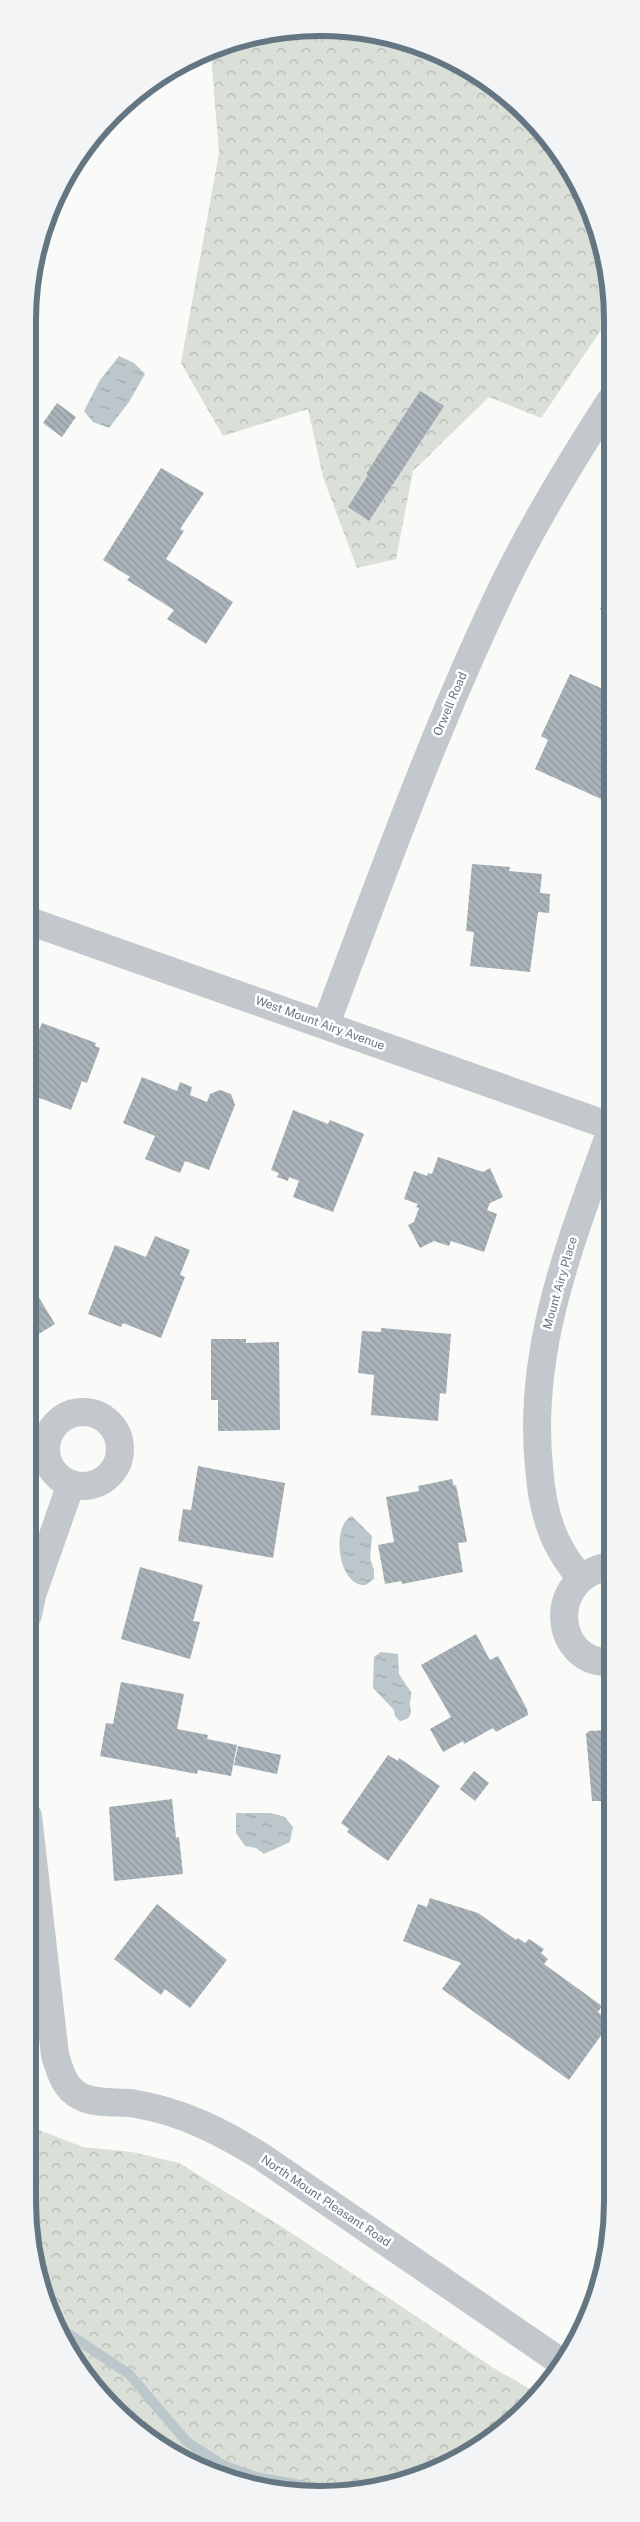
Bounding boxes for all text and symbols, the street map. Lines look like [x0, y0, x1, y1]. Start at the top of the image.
street label: Orwell Road [430, 670, 470, 738]
street label: West Mount Airy Avenue [253, 993, 387, 1053]
street label: Mount Airy Place [540, 1235, 580, 1331]
street label: North Mount Pleasant Road [259, 2152, 393, 2250]

